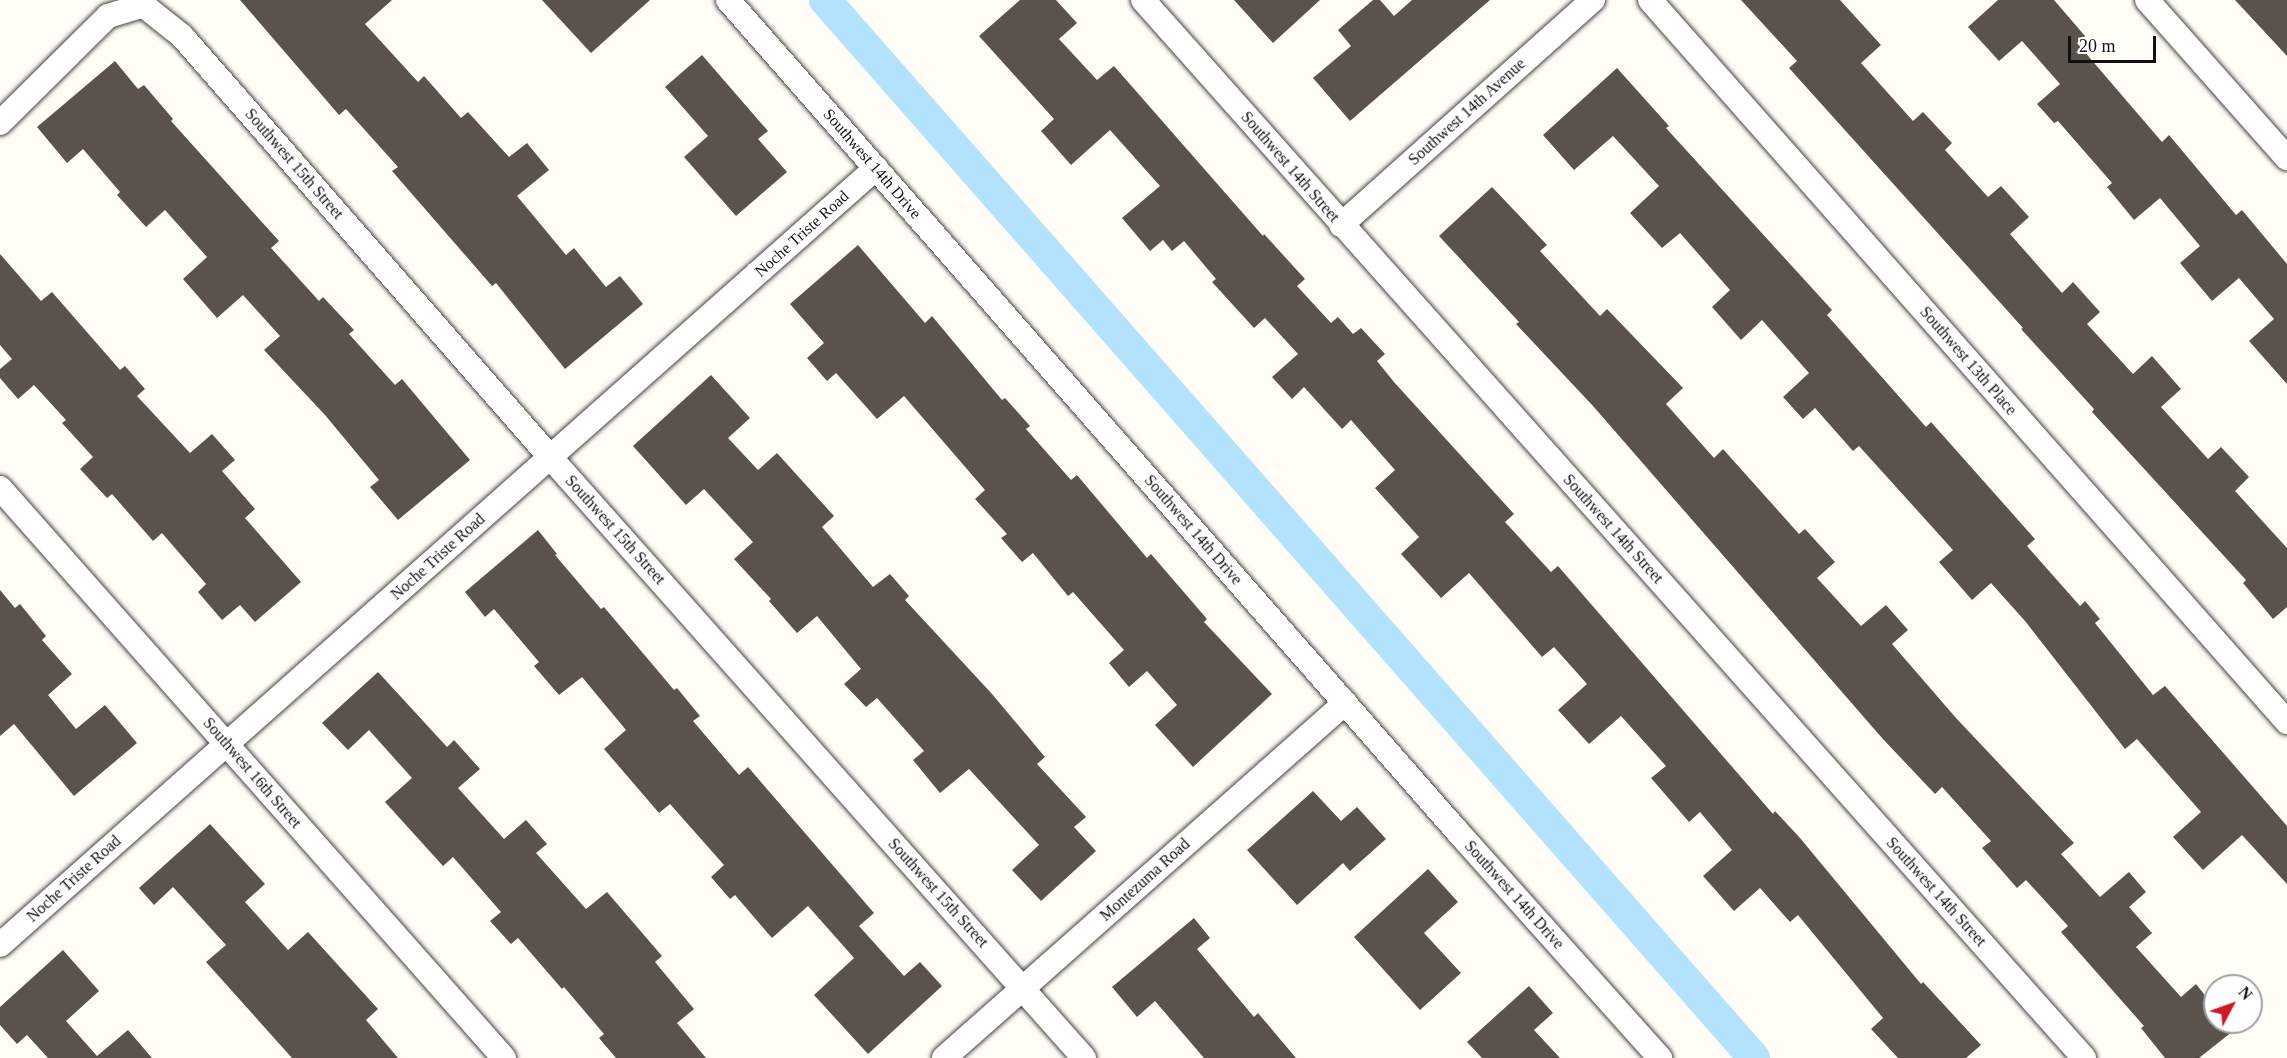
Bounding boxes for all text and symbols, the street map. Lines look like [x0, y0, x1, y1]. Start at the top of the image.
scale bar [2071, 24, 2160, 62]
text: 20 m [2079, 36, 2116, 56]
street label: Southwest 14th Avenue [1404, 54, 1530, 170]
street label: Southwest 15th Street [241, 105, 347, 223]
street label: Southwest 14th Drive [819, 105, 925, 223]
street label: Southwest 14th Street [1237, 108, 1343, 226]
street label: Noche Triste Road [751, 187, 853, 281]
street label: Southwest 13th Place [1916, 303, 2020, 419]
street label: Southwest 14th Street [1559, 470, 1667, 588]
street label: Southwest 15th Street [561, 471, 669, 589]
street label: Southwest 14th Drive [1140, 471, 1246, 589]
street label: Noche Triste Road [387, 510, 489, 604]
street label: Southwest 16th Street [199, 714, 305, 832]
street label: Noche Triste Road [23, 832, 125, 926]
street label: Southwest 14th Street [1882, 833, 1990, 951]
street label: Southwest 15th Street [884, 834, 992, 952]
street label: Montezuma Road [1096, 835, 1194, 925]
street label: Southwest 14th Drive [1460, 837, 1568, 953]
north arrow [2203, 974, 2263, 1034]
text: N [2235, 983, 2256, 1003]

